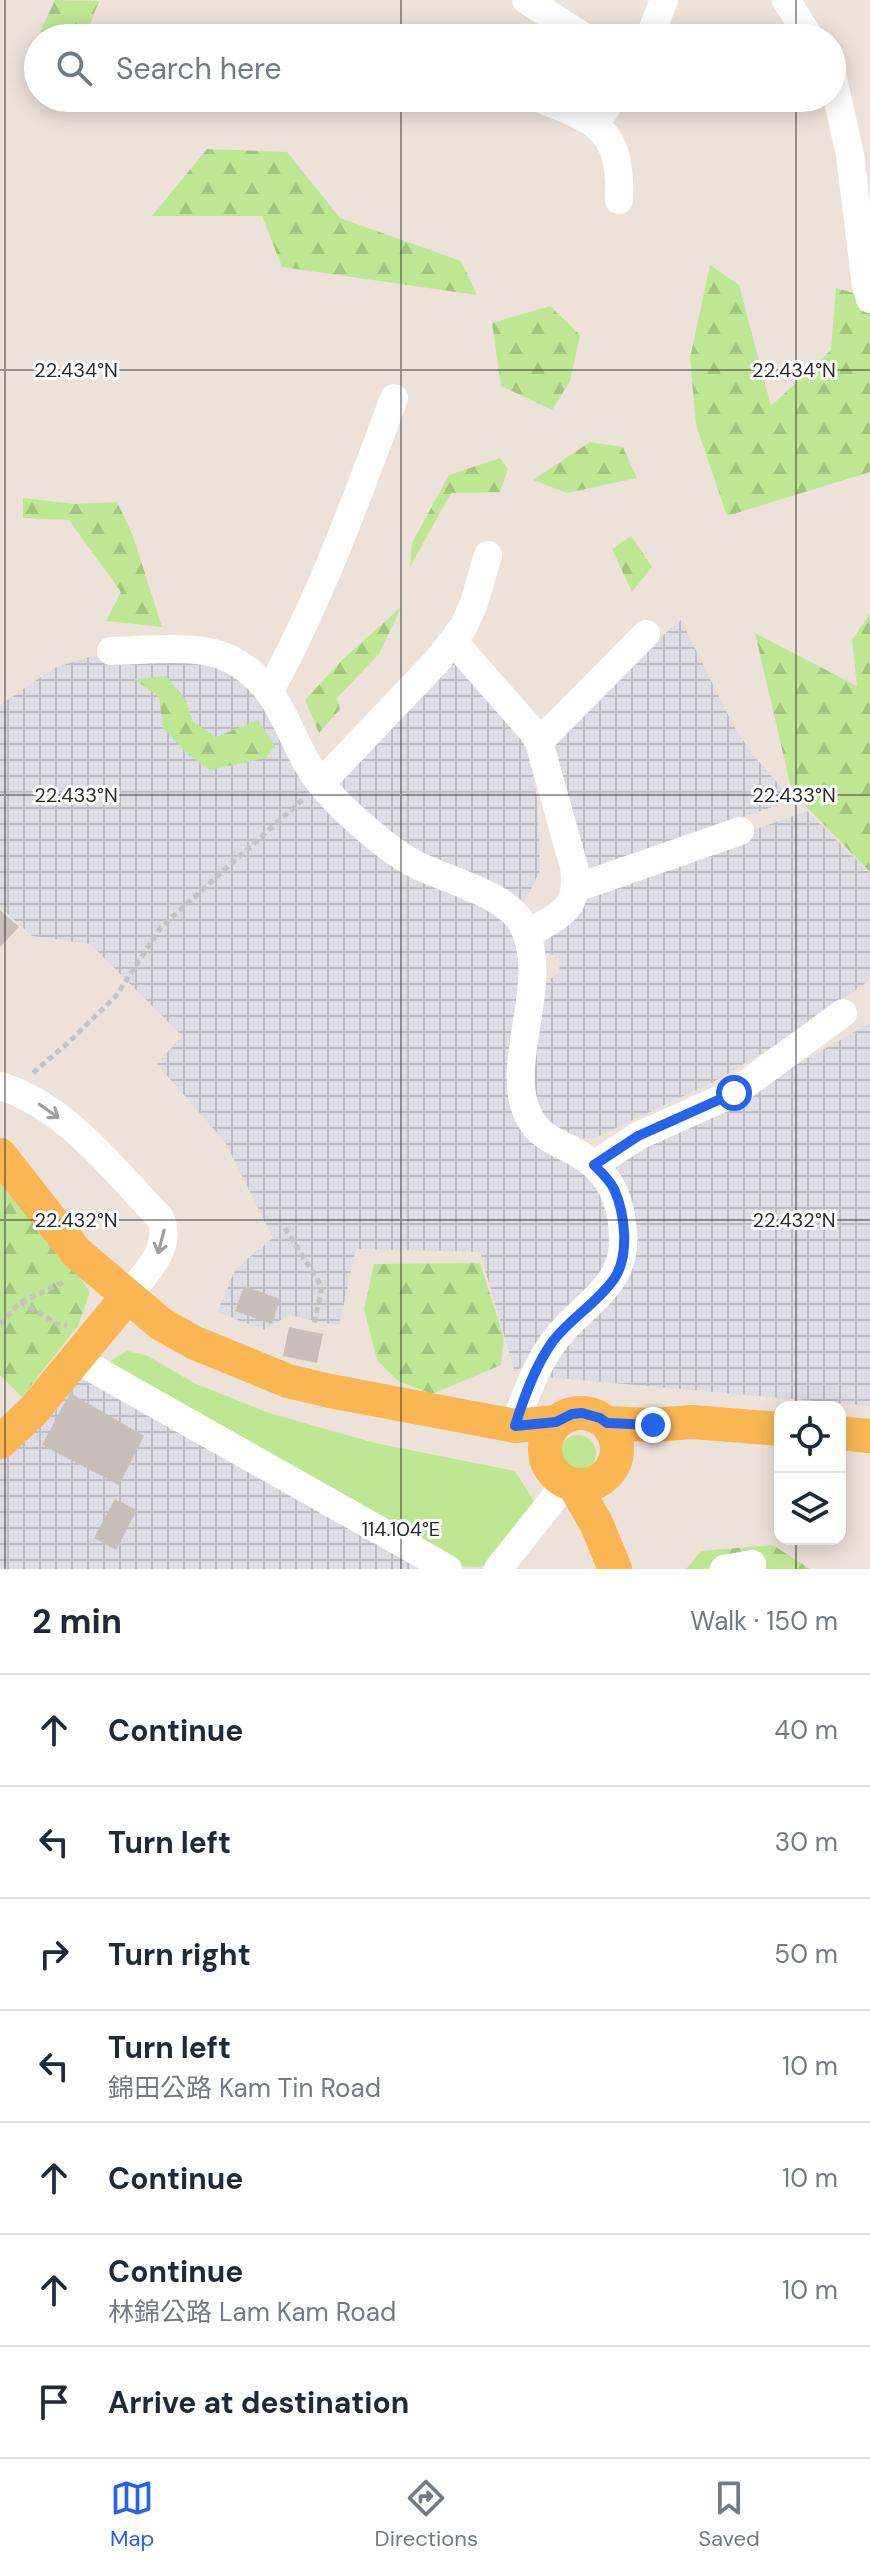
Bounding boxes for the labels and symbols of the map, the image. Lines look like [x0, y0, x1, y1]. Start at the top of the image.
text: 22.434°N [34, 357, 118, 383]
text: 22.434°N [752, 357, 836, 383]
text: 22.433°N [34, 782, 118, 808]
text: 22.433°N [752, 782, 836, 808]
route start [716, 1075, 752, 1111]
one-way arrow [38, 1102, 59, 1119]
text: 22.432°N [34, 1207, 118, 1233]
text: 22.432°N [752, 1207, 836, 1233]
one-way arrow [153, 1229, 168, 1254]
route end [635, 1407, 671, 1443]
text: 114.104°E [362, 1516, 440, 1542]

